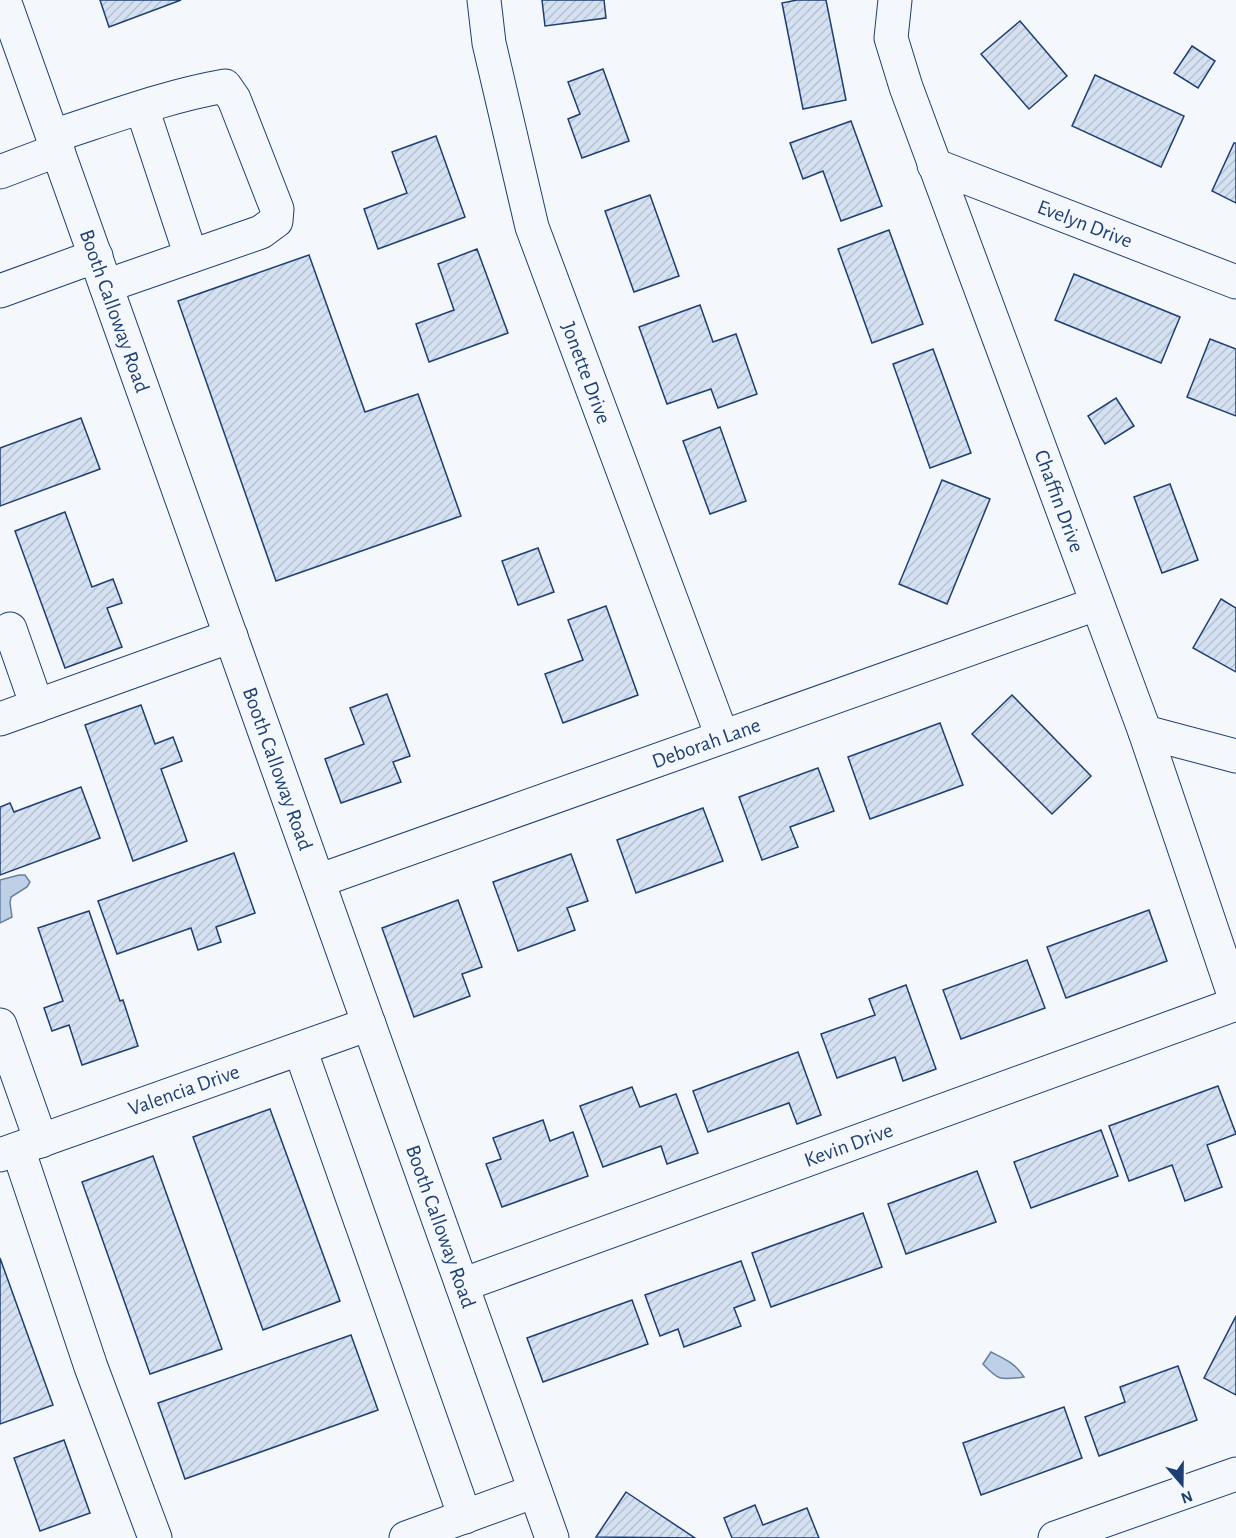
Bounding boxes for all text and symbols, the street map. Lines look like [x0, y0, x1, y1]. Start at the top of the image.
street label: Evelyn Drive [1034, 196, 1135, 252]
street label: Booth Calloway Road [76, 227, 153, 395]
street label: Jonette Drive [558, 319, 614, 427]
street label: Chaffin Drive [1030, 447, 1087, 555]
street label: Booth Calloway Road [239, 685, 316, 853]
street label: Deborah Lane [649, 714, 763, 772]
street label: Valencia Drive [126, 1061, 242, 1120]
street label: Kevin Drive [801, 1120, 896, 1171]
street label: Booth Calloway Road [402, 1142, 479, 1311]
north arrow [1152, 1454, 1212, 1514]
text: N [1179, 1488, 1195, 1507]

